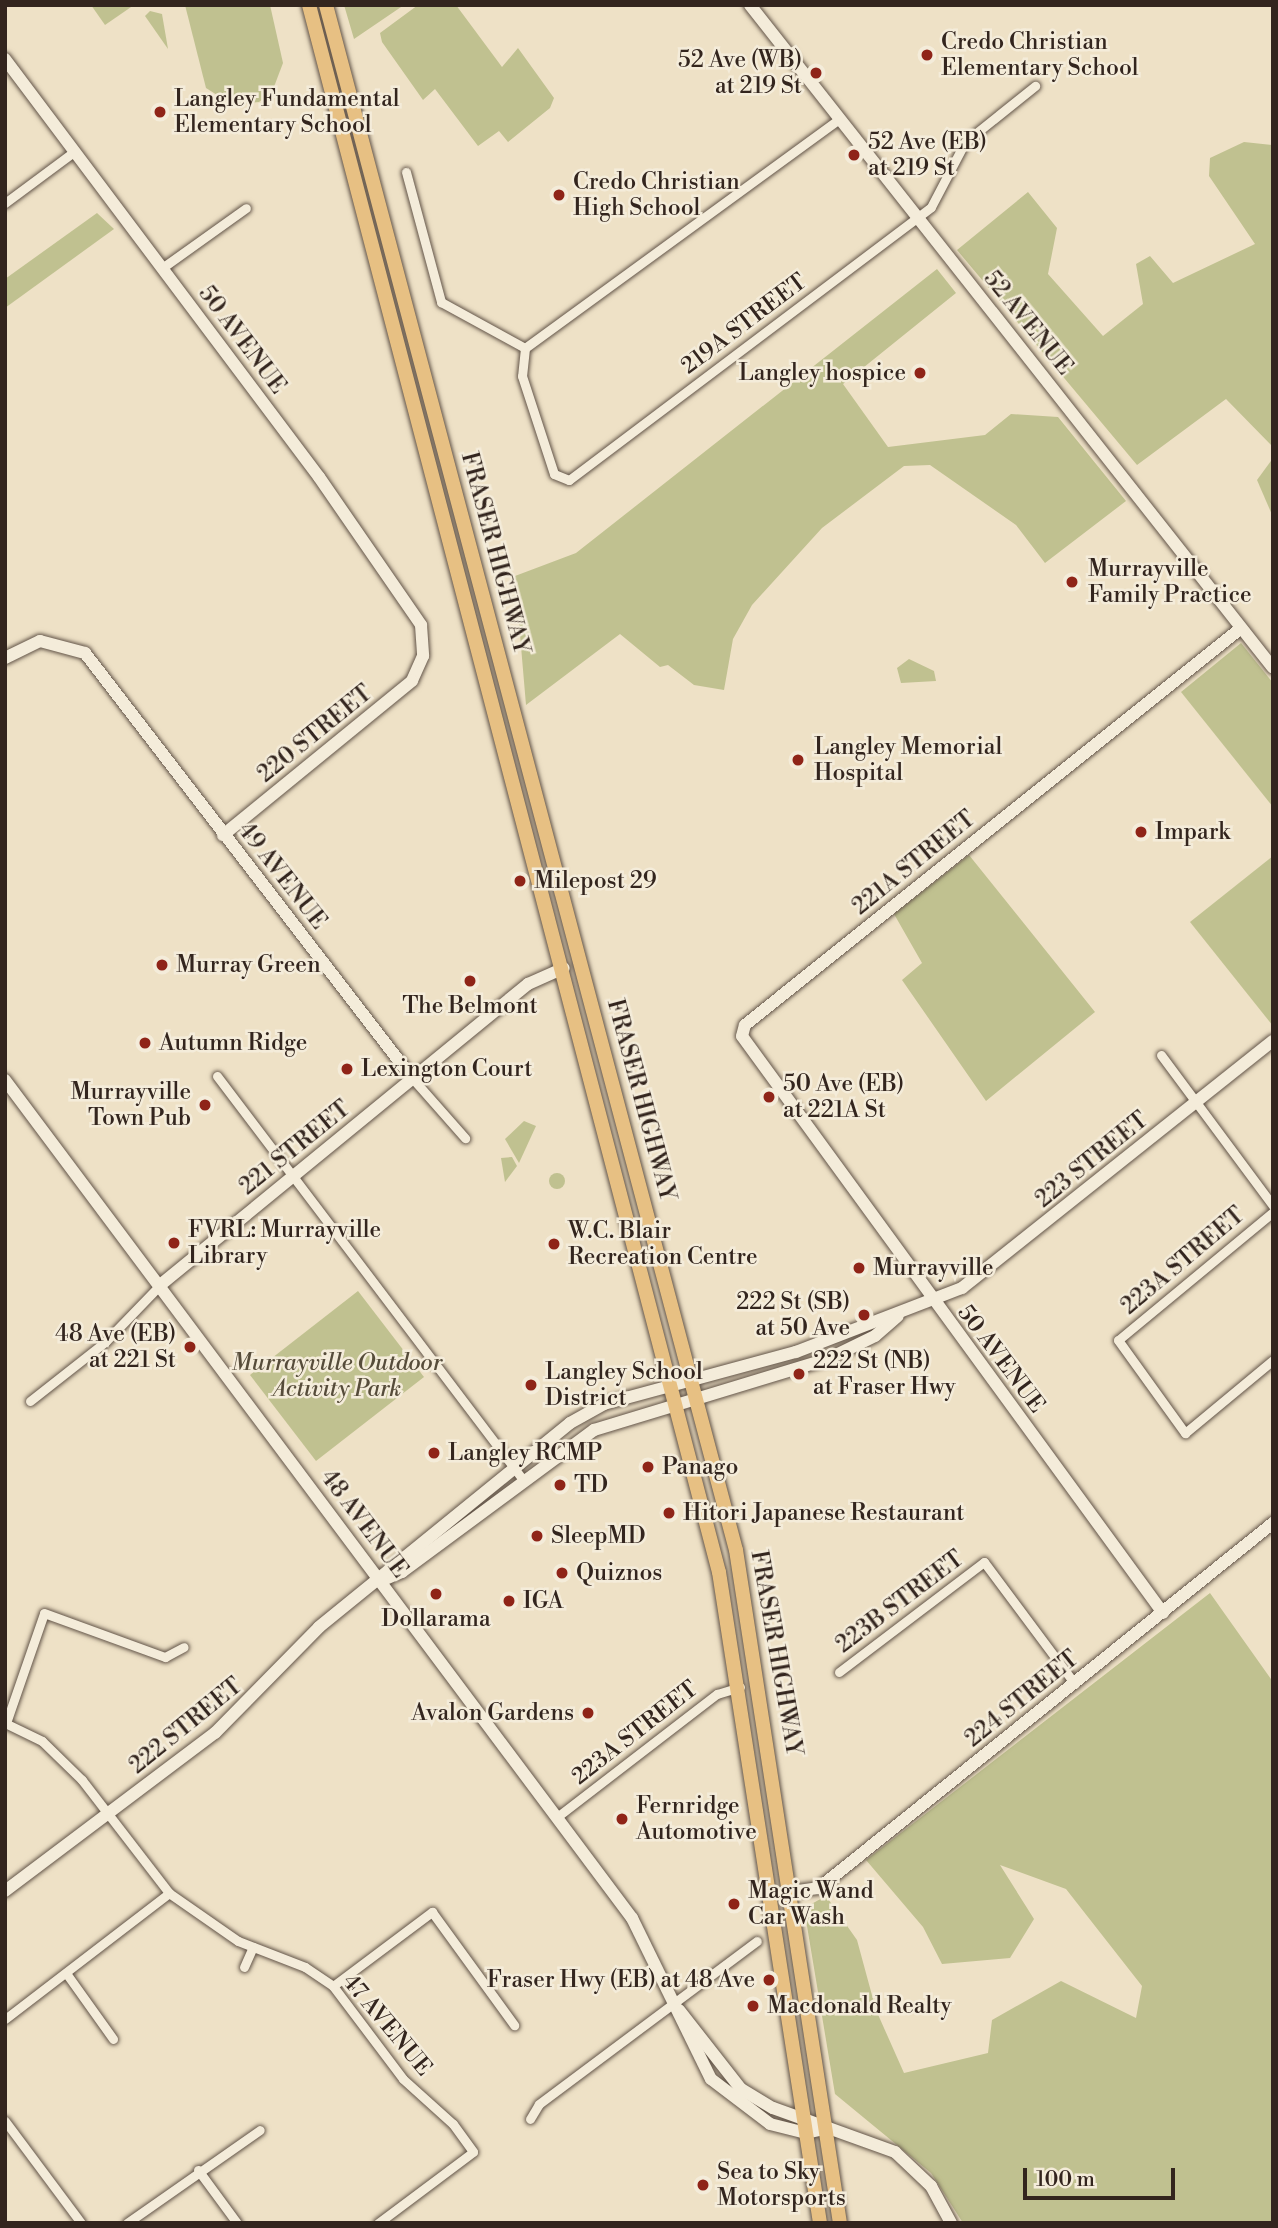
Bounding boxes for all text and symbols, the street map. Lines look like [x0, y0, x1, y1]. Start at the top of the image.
place label: Credo Christian Elementary School [941, 28, 1139, 82]
place label: 52 Ave (WB) at 219 St [678, 46, 802, 100]
marker: Credo Christian Elementary School [919, 47, 935, 63]
marker: 52 Ave (WB) at 219 St [808, 65, 824, 81]
place label: Langley Fundamental Elementary School [174, 85, 400, 139]
marker: Langley Fundamental Elementary School [152, 104, 168, 120]
place label: 52 Ave (EB) at 219 St [868, 128, 987, 182]
marker: 52 Ave (EB) at 219 St [846, 147, 862, 163]
place label: Credo Christian High School [573, 168, 740, 222]
marker: Credo Christian High School [551, 187, 567, 203]
street label: 52 AVENUE [978, 265, 1078, 381]
street label: 219A STREET [676, 268, 812, 380]
street label: 50 AVENUE [192, 281, 292, 399]
place label: Langley hospice [738, 359, 906, 387]
marker: Langley hospice [912, 365, 928, 381]
street label: FRASER HIGHWAY [455, 449, 535, 657]
place label: Murrayville Family Practice [1088, 555, 1252, 609]
marker: Murrayville Family Practice [1062, 572, 1082, 592]
street label: 220 STREET [252, 680, 378, 788]
place label: Langley Memorial Hospital [814, 733, 1002, 787]
marker: Langley Memorial Hospital [788, 750, 808, 770]
street label: 221A STREET [847, 805, 981, 921]
street label: 49 AVENUE [232, 817, 332, 935]
place label: Impark [1155, 818, 1230, 846]
marker: Impark [1133, 824, 1149, 840]
place label: Milepost 29 [534, 867, 657, 895]
marker: Milepost 29 [512, 873, 528, 889]
place label: Murray Green [176, 951, 321, 979]
marker: Murray Green [154, 957, 170, 973]
marker: The Belmont [462, 973, 478, 989]
place label: The Belmont [402, 992, 538, 1020]
street label: FRASER HIGHWAY [601, 996, 681, 1204]
place label: Autumn Ridge [159, 1029, 307, 1057]
marker: Autumn Ridge [137, 1035, 153, 1051]
place label: Lexington Court [361, 1055, 532, 1083]
marker: Lexington Court [339, 1061, 355, 1077]
place label: 50 Ave (EB) at 221A St [783, 1070, 904, 1124]
place label: Murrayville Town Pub [70, 1078, 191, 1132]
marker: 50 Ave (EB) at 221A St [761, 1089, 777, 1105]
street label: 221 STREET [234, 1095, 356, 1201]
marker: Murrayville Town Pub [197, 1097, 213, 1113]
street label: 223 STREET [1030, 1106, 1154, 1214]
street label: 223A STREET [1116, 1202, 1250, 1320]
place label: FVRL: Murrayville Library [188, 1216, 381, 1270]
place label: W.C. Blair Recreation Centre [568, 1217, 758, 1271]
marker: FVRL: Murrayville Library [166, 1235, 182, 1251]
marker: W.C. Blair Recreation Centre [546, 1236, 562, 1252]
place label: Murrayville [873, 1254, 994, 1282]
marker: Murrayville [851, 1260, 867, 1276]
place label: 222 St (SB) at 50 Ave [736, 1288, 850, 1342]
street label: 50 AVENUE [951, 1300, 1051, 1418]
marker: 222 St (SB) at 50 Ave [856, 1307, 872, 1323]
place label: 48 Ave (EB) at 221 St [55, 1320, 176, 1374]
marker: 48 Ave (EB) at 221 St [182, 1339, 198, 1355]
place label: 222 St (NB) at Fraser Hwy [813, 1347, 956, 1401]
park label: Murrayville Outdoor Activity Park [232, 1349, 442, 1403]
place label: Langley School District [545, 1358, 703, 1412]
marker: 222 St (NB) at Fraser Hwy [791, 1366, 807, 1382]
marker: Langley School District [523, 1377, 539, 1393]
place label: Langley RCMP [448, 1439, 602, 1467]
marker: Langley RCMP [426, 1445, 442, 1461]
place label: Panago [662, 1453, 738, 1481]
marker: Panago [640, 1459, 656, 1475]
street label: 48 AVENUE [314, 1465, 414, 1583]
place label: TD [574, 1471, 608, 1499]
marker: TD [552, 1477, 568, 1493]
place label: Hitori Japanese Restaurant [683, 1499, 964, 1527]
marker: Hitori Japanese Restaurant [661, 1505, 677, 1521]
place label: SleepMD [551, 1522, 646, 1550]
marker: SleepMD [529, 1528, 545, 1544]
street label: 223B STREET [831, 1545, 969, 1659]
street label: FRASER HIGHWAY [744, 1548, 808, 1758]
place label: Quiznos [576, 1559, 662, 1587]
marker: Quiznos [554, 1565, 570, 1581]
marker: Dollarama [428, 1586, 444, 1602]
place label: IGA [523, 1587, 564, 1615]
marker: IGA [501, 1593, 517, 1609]
place label: Dollarama [381, 1605, 491, 1633]
street label: 224 STREET [960, 1645, 1084, 1753]
street label: 222 STREET [124, 1672, 248, 1780]
street label: 223A STREET [567, 1675, 703, 1791]
place label: Avalon Gardens [411, 1699, 574, 1727]
marker: Avalon Gardens [580, 1705, 596, 1721]
place label: Fernridge Automotive [636, 1792, 757, 1846]
marker: Fernridge Automotive [614, 1811, 630, 1827]
place label: Magic Wand Car Wash [748, 1877, 874, 1931]
marker: Magic Wand Car Wash [726, 1896, 742, 1912]
place label: Fraser Hwy (EB) at 48 Ave [487, 1966, 755, 1994]
street label: 47 AVENUE [336, 1968, 438, 2082]
marker: Fraser Hwy (EB) at 48 Ave [761, 1972, 777, 1988]
place label: Macdonald Realty [767, 1992, 952, 2020]
marker: Macdonald Realty [745, 1998, 761, 2014]
scale bar [1026, 2154, 1178, 2198]
place label: Sea to Sky Motorsports [717, 2158, 846, 2212]
text: 100 m [1036, 2167, 1095, 2193]
marker: Sea to Sky Motorsports [695, 2177, 711, 2193]

